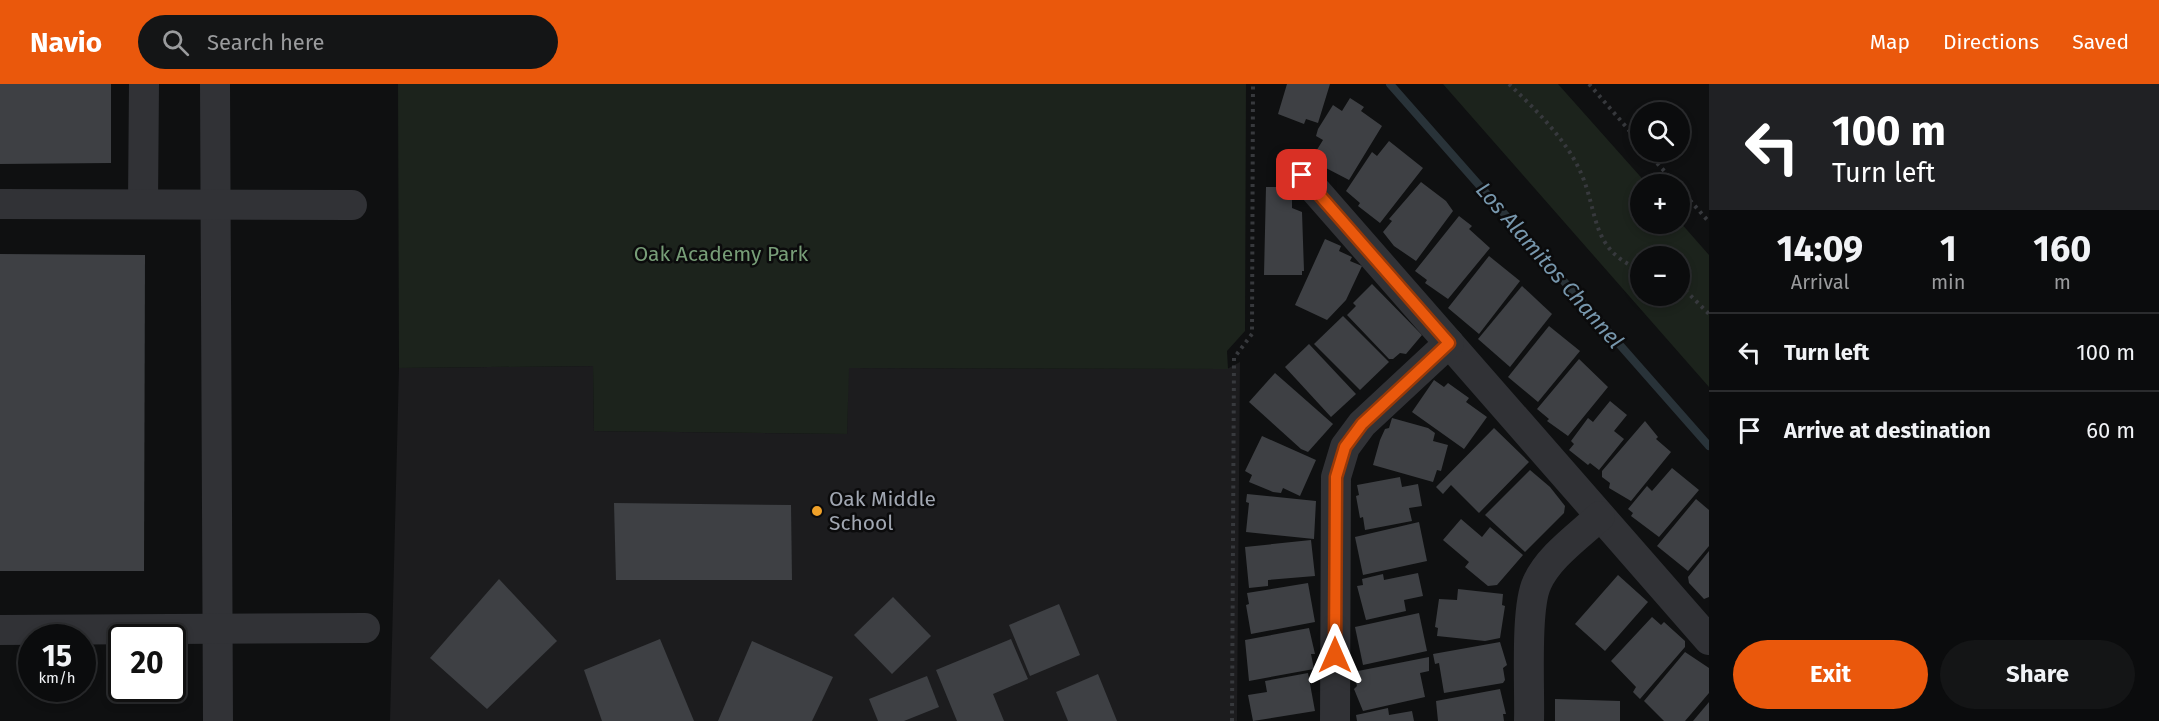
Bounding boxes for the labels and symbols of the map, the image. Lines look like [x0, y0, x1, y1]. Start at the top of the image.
pin [1276, 149, 1327, 200]
water label: Los Alamitos Channel [1470, 177, 1629, 354]
park label: Oak Academy Park [634, 241, 808, 267]
place label: Oak Middle School [829, 486, 936, 536]
marker: Oak Middle School [810, 504, 824, 518]
position arrow [1303, 623, 1367, 687]
speed limit sign: 20 [108, 624, 186, 702]

